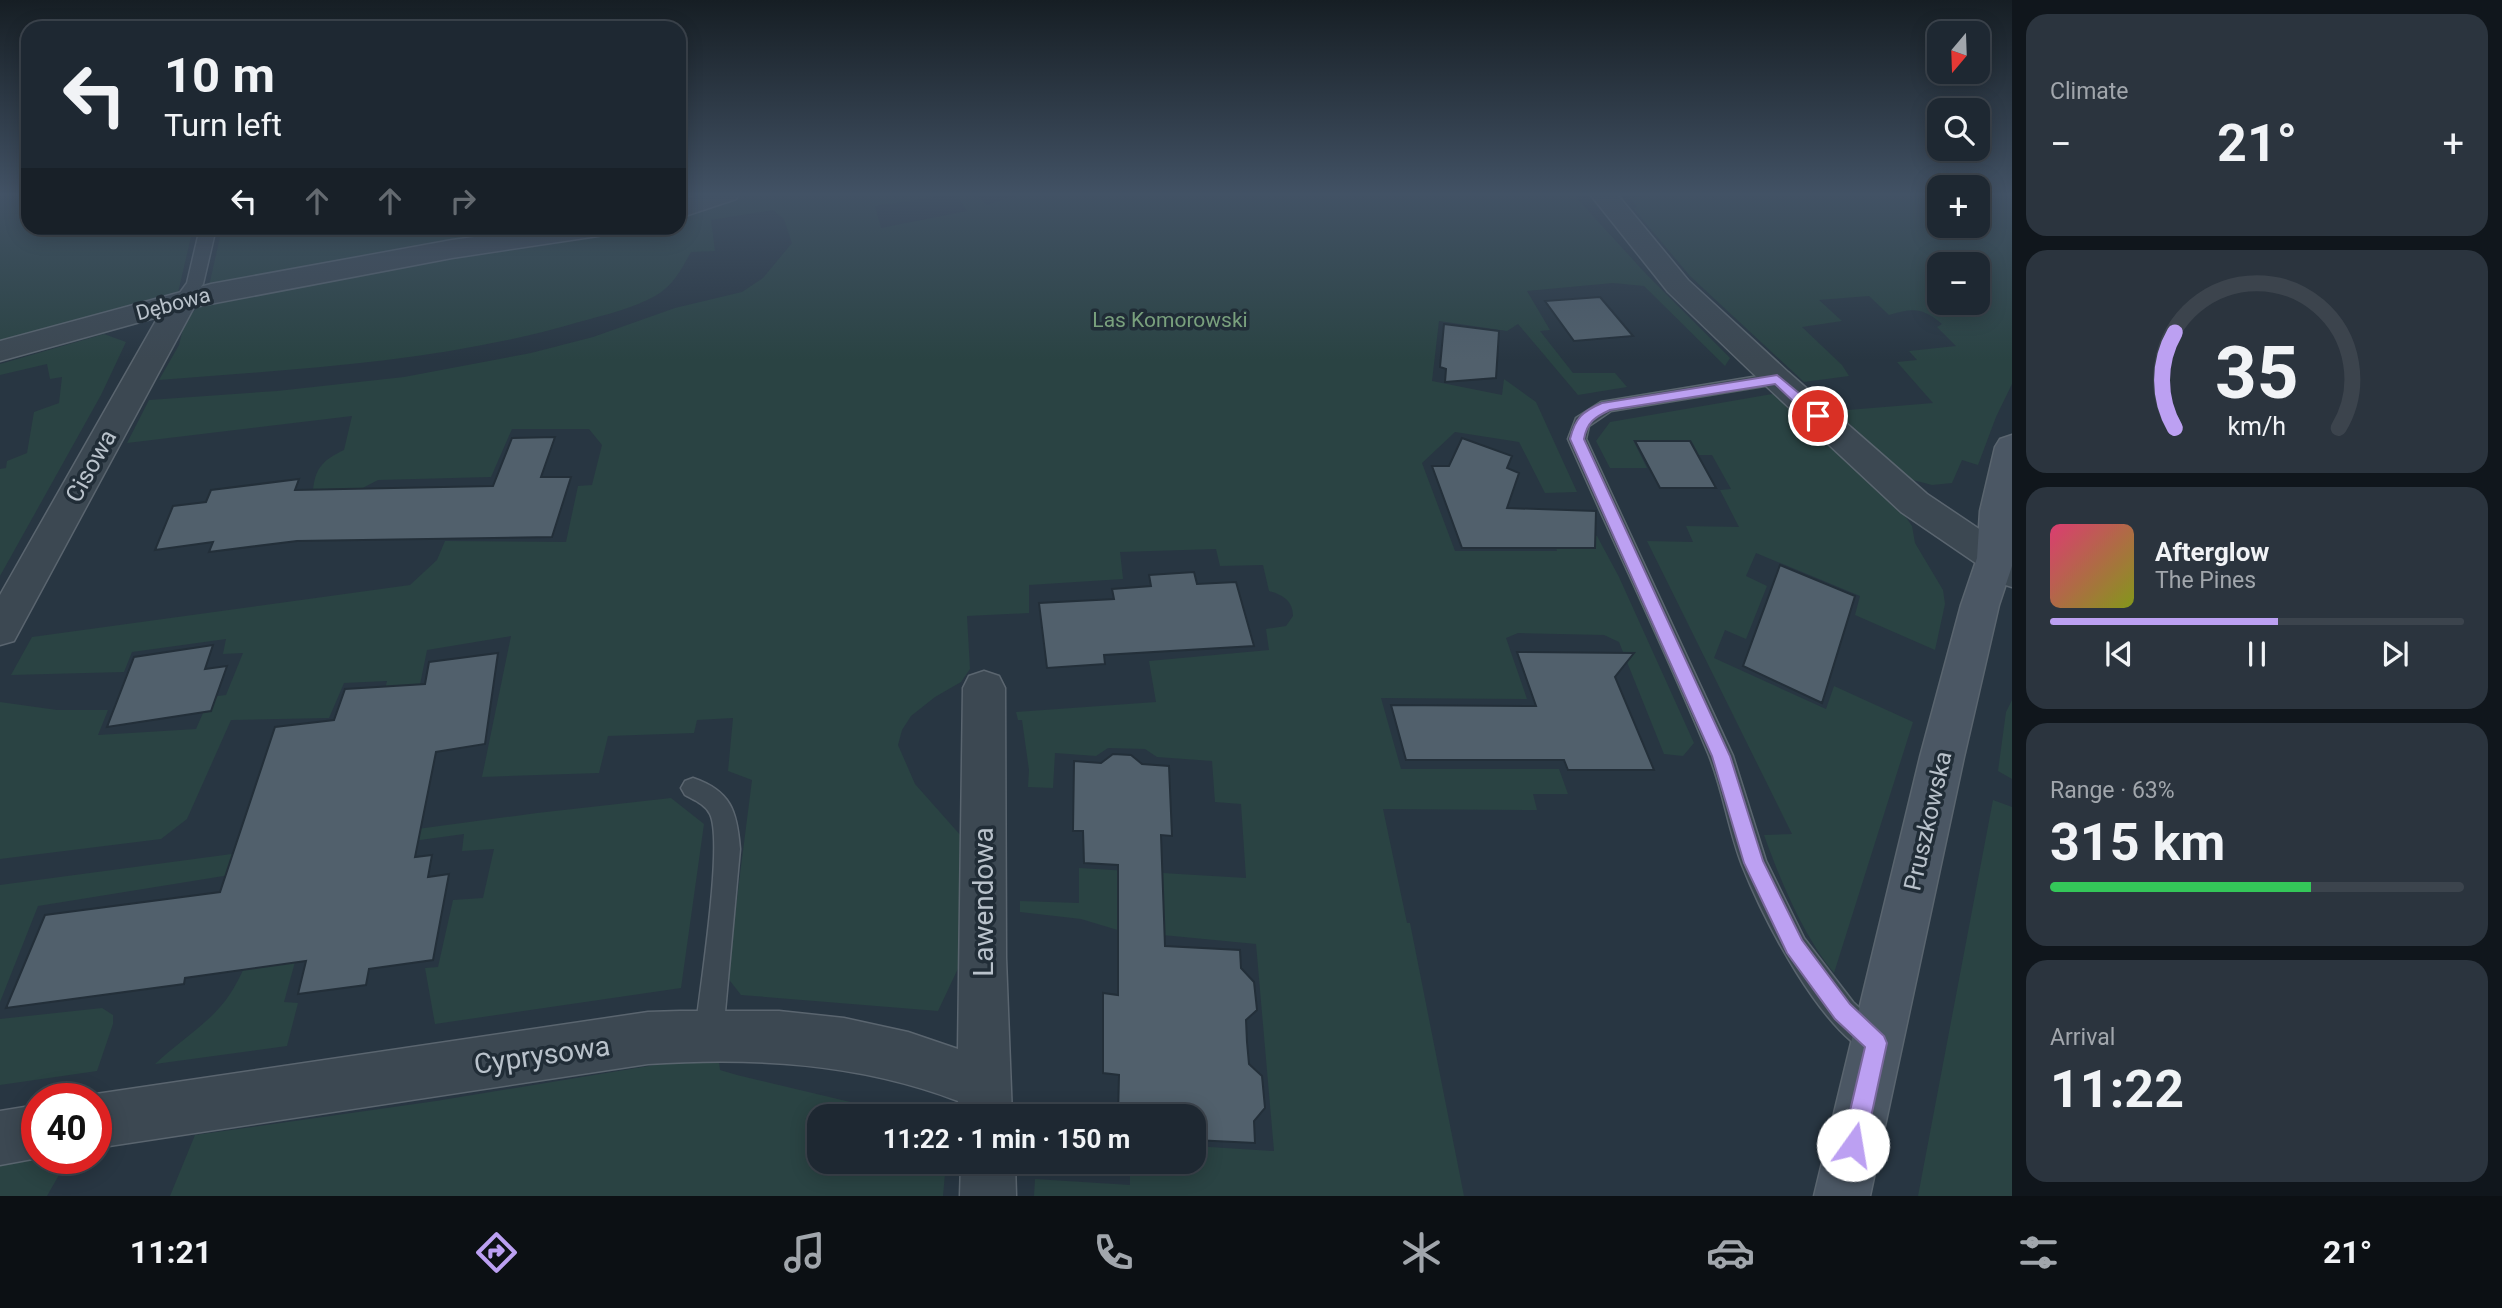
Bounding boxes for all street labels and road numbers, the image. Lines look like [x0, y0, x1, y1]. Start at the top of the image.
street label: Dębowa [133, 283, 213, 325]
street label: Cisowa [60, 425, 122, 507]
street label: Pruszkowska [1898, 749, 1958, 893]
street label: Lawendowa [967, 827, 1000, 977]
street label: Cyprysowa [472, 1029, 612, 1081]

